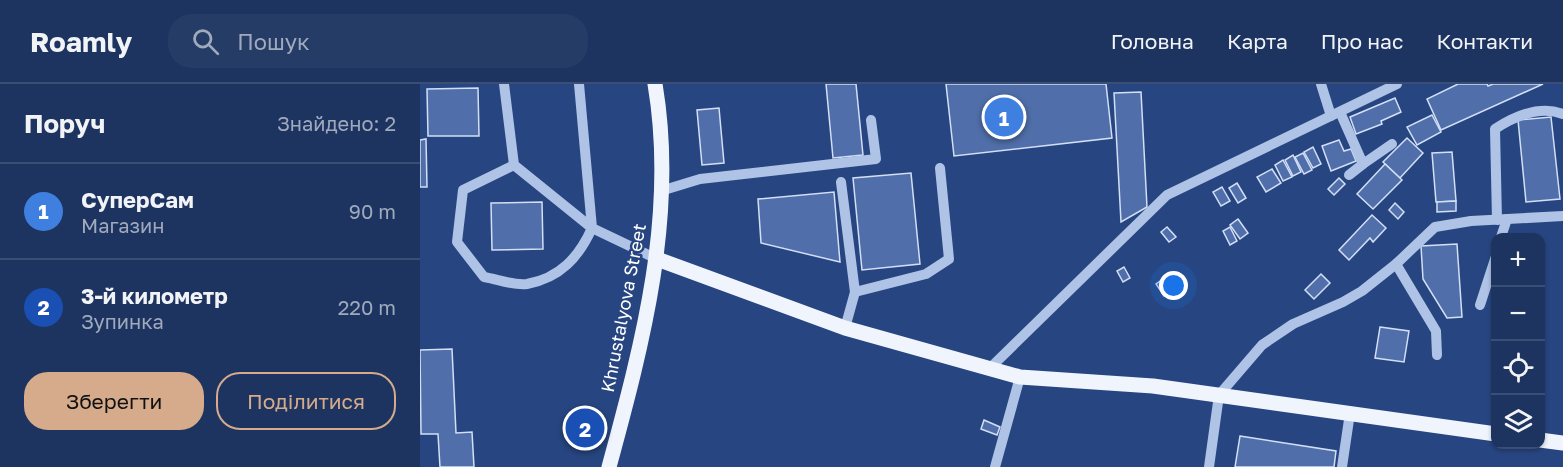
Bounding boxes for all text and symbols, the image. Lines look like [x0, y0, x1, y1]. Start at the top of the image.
search box [168, 14, 588, 68]
text: Roamly [30, 25, 132, 58]
icon: search [189, 25, 222, 58]
text: Пошук [237, 28, 310, 55]
text: Головна [1111, 28, 1194, 54]
text: Карта [1227, 28, 1288, 54]
text: Про нас [1321, 28, 1403, 54]
text: Контакти [1436, 28, 1533, 54]
pin: 1 [984, 94, 1024, 140]
text: Поруч [24, 108, 105, 139]
text: Знайдено: 2 [277, 111, 396, 135]
text: СуперСам [81, 186, 194, 213]
text: 1 [38, 199, 49, 223]
text: 90 m [349, 199, 396, 223]
text: Магазин [81, 213, 165, 237]
street label: Khrustalyova Street [596, 222, 650, 394]
map controls [1491, 233, 1545, 449]
button: + [1491, 233, 1545, 287]
your location [1159, 271, 1188, 300]
text: 3-й километр [81, 282, 228, 309]
button: − [1491, 287, 1545, 341]
text: 2 [37, 295, 50, 319]
text: 220 m [338, 295, 396, 319]
text: Зупинка [81, 309, 164, 333]
button: locate [1491, 341, 1545, 395]
button: Зберегти [24, 372, 204, 430]
button: Поділитися [216, 372, 396, 430]
button: layers [1491, 395, 1545, 449]
pin: 2 [566, 406, 604, 450]

